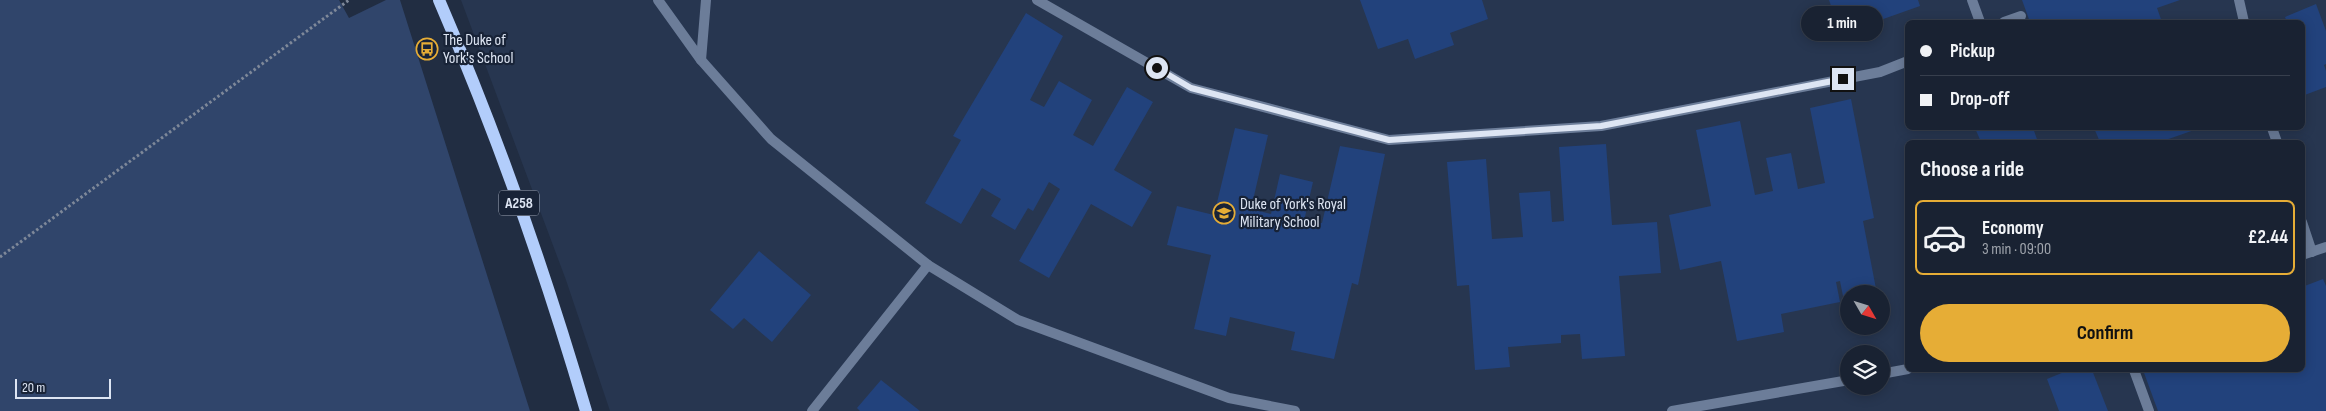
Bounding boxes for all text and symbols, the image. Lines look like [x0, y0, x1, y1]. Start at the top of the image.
callout: 1 min [1802, 7, 1884, 42]
text: 1 min [1827, 14, 1857, 33]
place label: The Duke of York's School [443, 31, 513, 68]
bus stop icon: The Duke of York's School [415, 37, 439, 61]
text: Pickup [1950, 40, 1995, 63]
route start [1146, 57, 1168, 79]
route end [1832, 68, 1854, 90]
text: Drop-off [1950, 88, 2010, 111]
text: Choose a ride [1920, 156, 2024, 183]
road number: A258 [499, 190, 539, 216]
place label: Duke of York's Royal Military School [1240, 195, 1346, 232]
school or university icon: Duke of York's Royal Military School [1212, 201, 1236, 225]
icon: car [1922, 215, 1967, 260]
text: Economy [1982, 217, 2044, 240]
text: £2.44 [2248, 226, 2288, 249]
text: 3 min · 09:00 [1982, 240, 2051, 259]
north arrow [1840, 285, 1890, 335]
map controls [1840, 285, 1890, 395]
button: Confirm [1920, 304, 2290, 362]
button: layers [1840, 345, 1890, 395]
scale bar [15, 376, 111, 399]
text: 20 m [22, 379, 45, 396]

